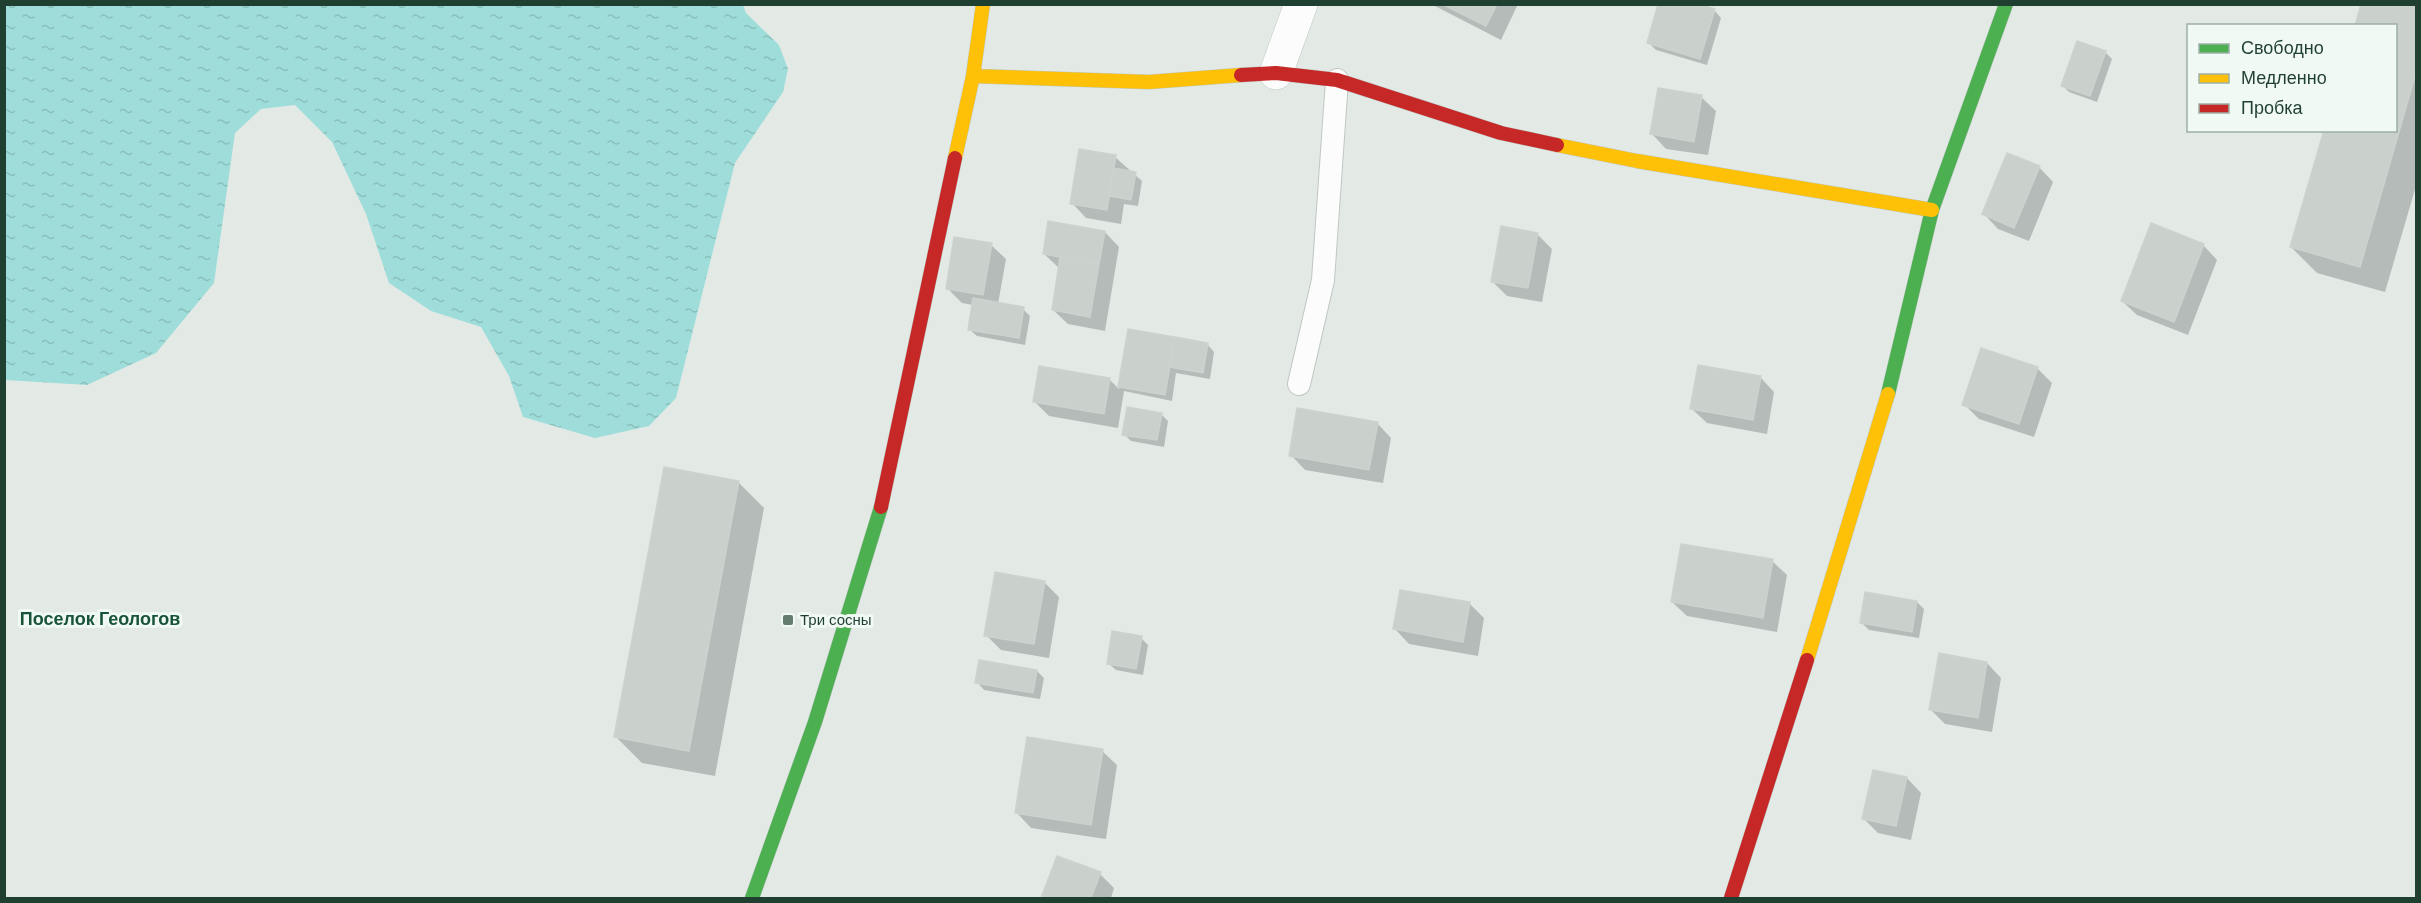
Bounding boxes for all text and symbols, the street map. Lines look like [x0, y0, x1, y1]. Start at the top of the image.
legend [2187, 24, 2397, 132]
text: Свободно [2241, 36, 2324, 60]
text: Медленно [2241, 66, 2327, 90]
text: Пробка [2241, 96, 2304, 120]
district label: Поселок Геологов [20, 607, 180, 631]
place label: Три сосны [800, 610, 872, 630]
marker: Три сосны [781, 613, 795, 627]

